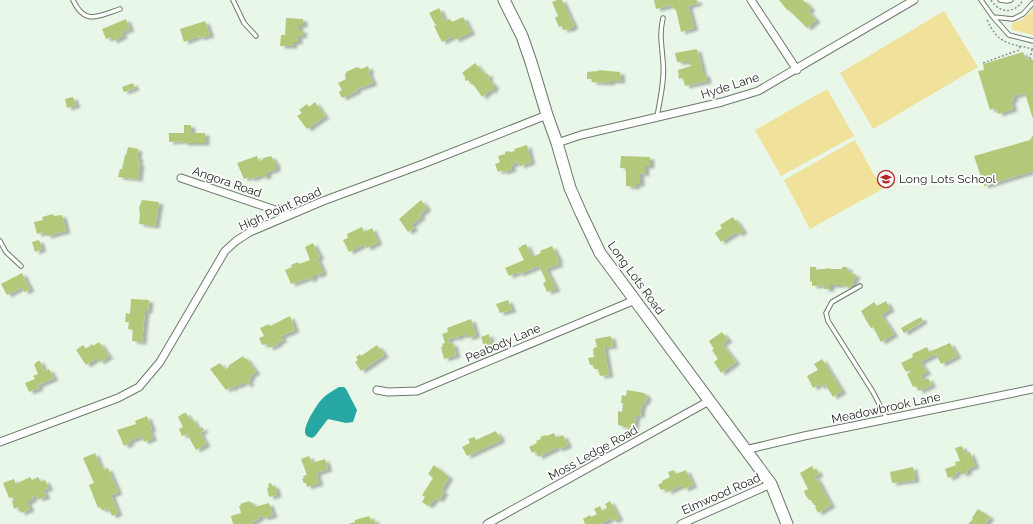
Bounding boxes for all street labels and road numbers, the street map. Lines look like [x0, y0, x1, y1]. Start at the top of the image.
street label: Hyde Lane [699, 70, 761, 102]
street label: Angora Road [191, 164, 263, 200]
street label: High Point Road [237, 185, 323, 233]
street label: Long Lots Road [605, 239, 667, 317]
street label: Peabody Lane [464, 321, 542, 365]
street label: Meadowbrook Lane [830, 390, 942, 426]
street label: Moss Ledge Road [546, 423, 640, 483]
street label: Elmwood Road [680, 470, 762, 518]

